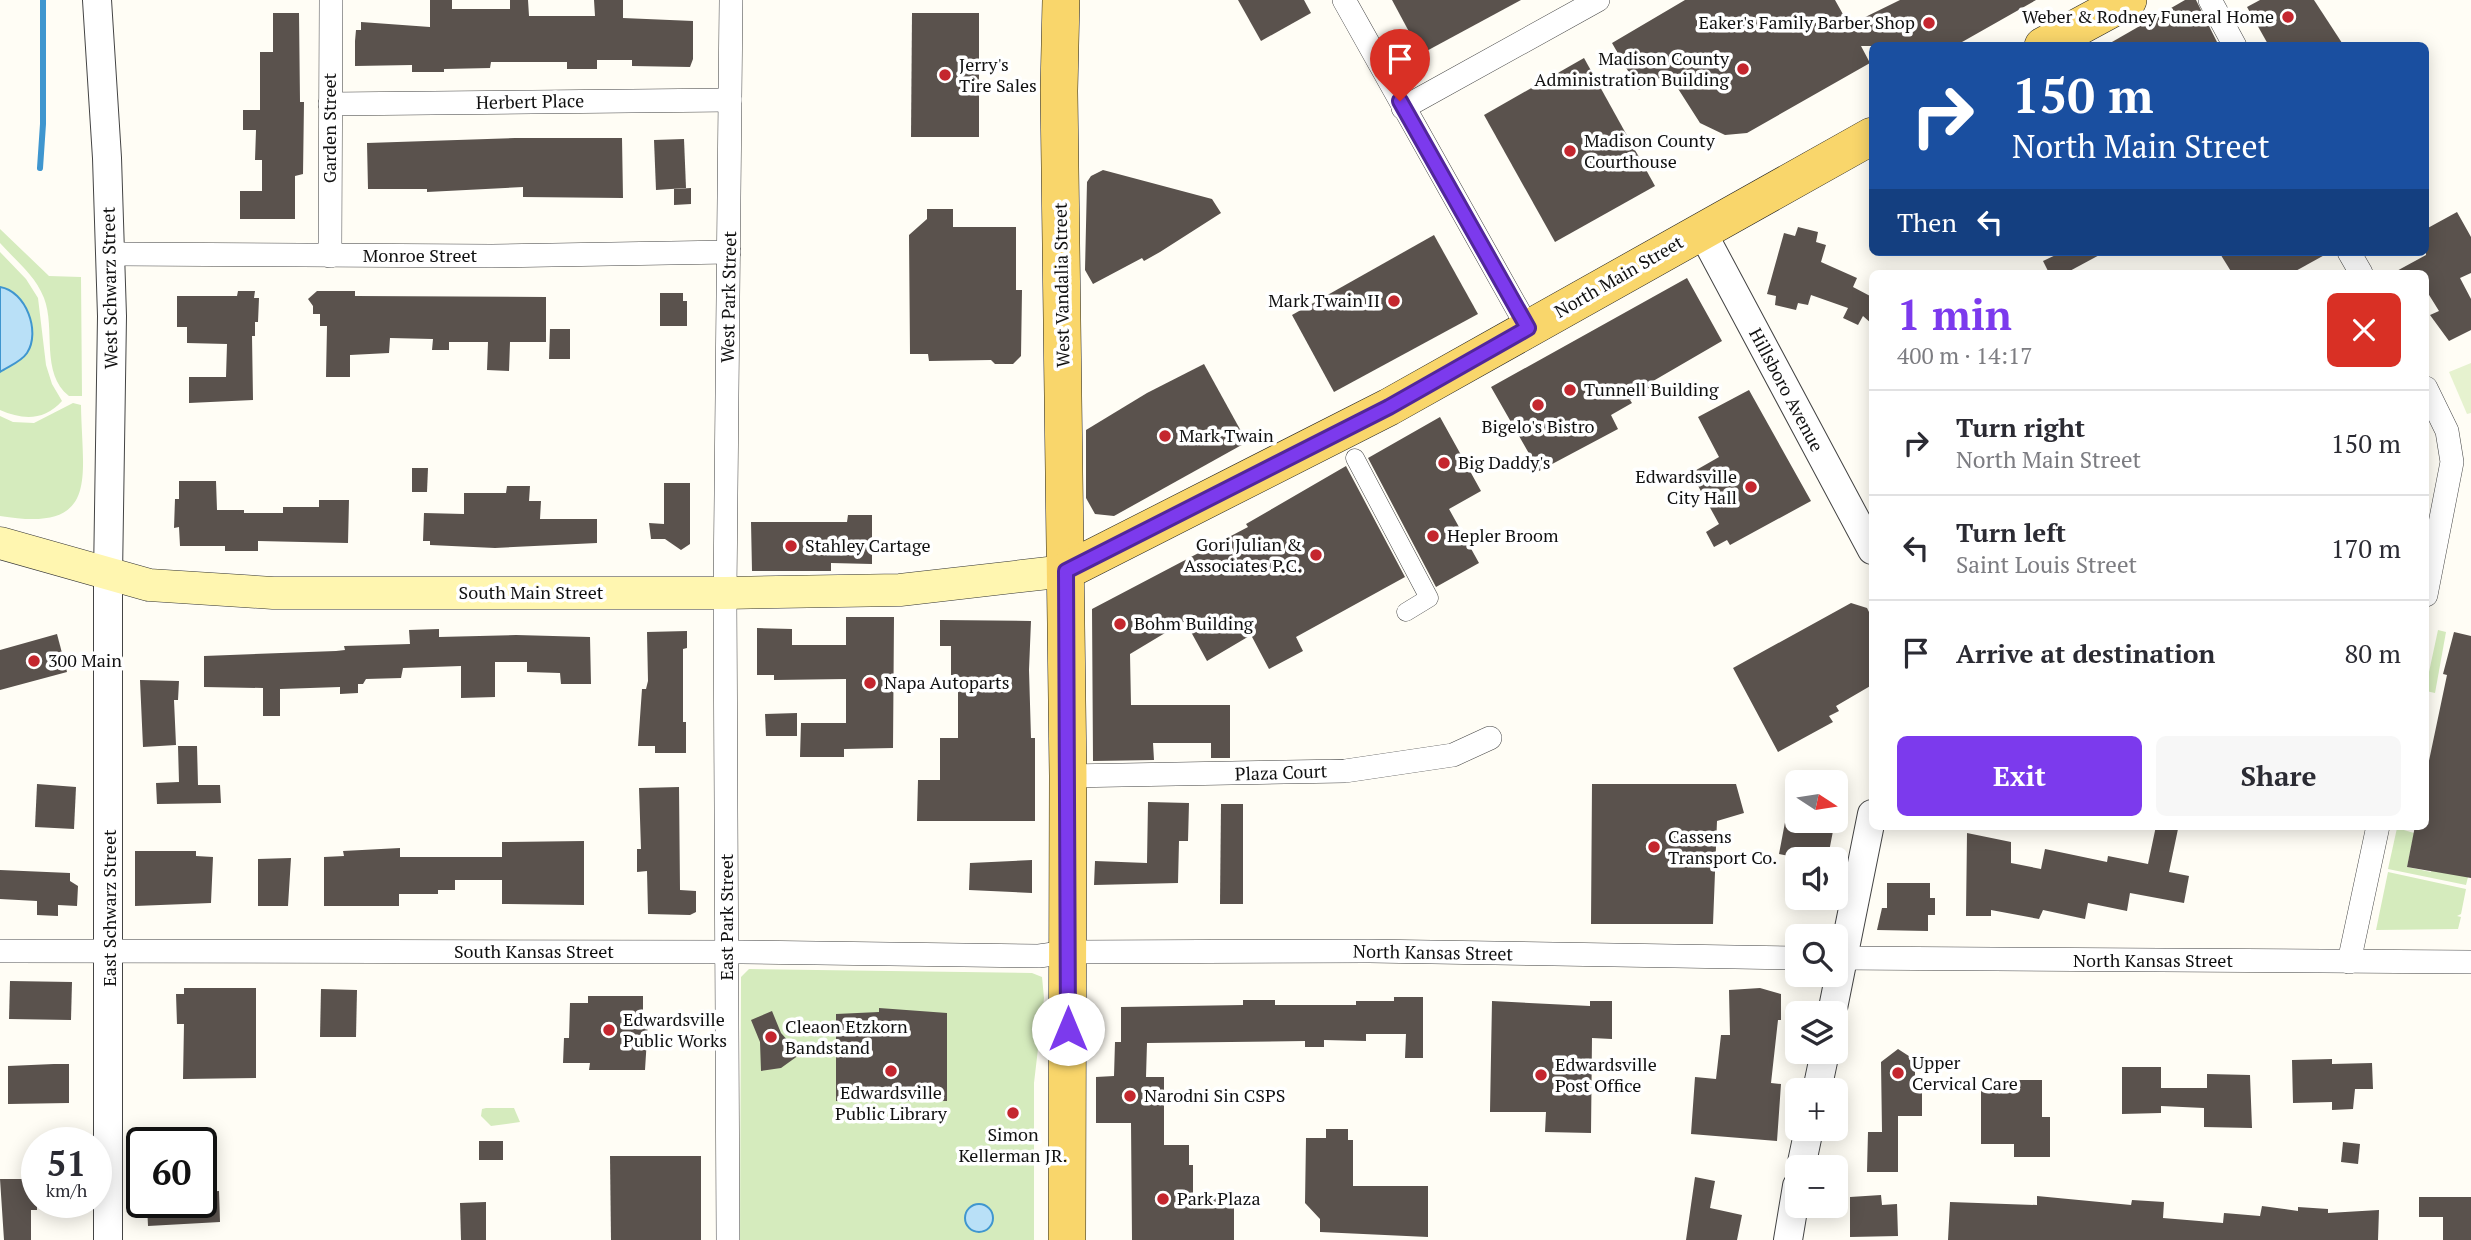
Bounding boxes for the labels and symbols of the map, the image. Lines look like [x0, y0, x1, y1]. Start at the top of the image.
place label: Weber & Rodney Funeral Home [2022, 4, 2274, 28]
marker: Weber & Rodney Funeral Home [2280, 9, 2296, 25]
place label: Eaker's Family Barber Shop [1698, 10, 1915, 34]
marker: Eaker's Family Barber Shop [1921, 15, 1937, 31]
pin [1370, 29, 1430, 101]
place label: Madison County Administration Building [1534, 46, 1730, 91]
place label: Jerry's Tire Sales [959, 52, 1037, 97]
marker: Madison County Administration Building [1735, 61, 1751, 77]
marker: Jerry's Tire Sales [937, 67, 953, 83]
street label: Garden Street [317, 72, 341, 183]
street label: Herbert Place [476, 88, 584, 114]
place label: Madison County Courthouse [1584, 128, 1716, 173]
marker: Madison County Courthouse [1562, 143, 1578, 159]
street label: West Vandalia Street [1048, 202, 1074, 368]
street label: West Schwarz Street [96, 206, 122, 369]
street label: North Main Street [1550, 229, 1688, 323]
street label: West Park Street [715, 230, 741, 363]
street label: Monroe Street [363, 243, 478, 267]
place label: Mark Twain II [1268, 288, 1380, 312]
marker: Mark Twain II [1386, 293, 1402, 309]
street label: Hillsboro Avenue [1744, 324, 1830, 456]
place label: Tunnell Building [1584, 377, 1719, 401]
marker: Tunnell Building [1562, 382, 1578, 398]
marker: Bigelo's Bistro [1530, 397, 1546, 413]
place label: Bigelo's Bistro [1481, 414, 1595, 438]
place label: Mark Twain [1179, 423, 1274, 447]
marker: Mark Twain [1157, 428, 1173, 444]
place label: Big Daddy's [1458, 450, 1551, 474]
marker: Big Daddy's [1436, 455, 1452, 471]
place label: Edwardsville City Hall [1635, 464, 1737, 509]
marker: Edwardsville City Hall [1743, 479, 1759, 495]
place label: Hepler Broom [1447, 523, 1559, 547]
marker: Hepler Broom [1425, 528, 1441, 544]
place label: Gori Julian & Associates P.C. [1184, 532, 1302, 577]
place label: Stahley Cartage [805, 533, 930, 557]
marker: Stahley Cartage [783, 538, 799, 554]
marker: Gori Julian & Associates P.C. [1308, 547, 1324, 563]
street label: South Main Street [459, 580, 604, 604]
place label: Bohm Building [1134, 611, 1254, 635]
marker: Bohm Building [1112, 616, 1128, 632]
place label: 300 Main [48, 648, 122, 672]
marker: 300 Main [26, 653, 42, 669]
place label: Napa Autoparts [884, 670, 1010, 694]
marker: Napa Autoparts [862, 675, 878, 691]
street label: Plaza Court [1234, 758, 1328, 786]
north arrow [1785, 770, 1848, 833]
place label: Cassens Transport Co. [1668, 824, 1777, 869]
street label: East Schwarz Street [97, 829, 121, 987]
marker: Cassens Transport Co. [1646, 839, 1662, 855]
street label: East Park Street [714, 853, 738, 980]
street label: South Kansas Street [454, 939, 614, 963]
street label: North Kansas Street [1353, 939, 1514, 965]
street label: North Kansas Street [2073, 948, 2233, 972]
position arrow [1031, 992, 1105, 1066]
place label: Edwardsville Public Works [623, 1007, 727, 1052]
place label: Cleaon Etzkorn Bandstand [785, 1014, 908, 1059]
marker: Edwardsville Public Works [601, 1022, 617, 1038]
marker: Cleaon Etzkorn Bandstand [763, 1029, 779, 1045]
place label: Upper Cervical Care [1912, 1050, 2018, 1095]
place label: Edwardsville Post Office [1555, 1052, 1657, 1097]
marker: Edwardsville Public Library [883, 1063, 899, 1079]
marker: Upper Cervical Care [1890, 1065, 1906, 1081]
marker: Edwardsville Post Office [1533, 1067, 1549, 1083]
place label: Edwardsville Public Library [835, 1080, 948, 1125]
place label: Narodni Sin CSPS [1144, 1083, 1285, 1107]
marker: Narodni Sin CSPS [1122, 1088, 1138, 1104]
marker: Simon Kellerman JR. [1005, 1105, 1021, 1121]
place label: Simon Kellerman JR. [959, 1122, 1067, 1167]
speed limit sign: 60 [126, 1127, 217, 1218]
place label: Park Plaza [1177, 1186, 1260, 1210]
marker: Park Plaza [1155, 1191, 1171, 1207]

